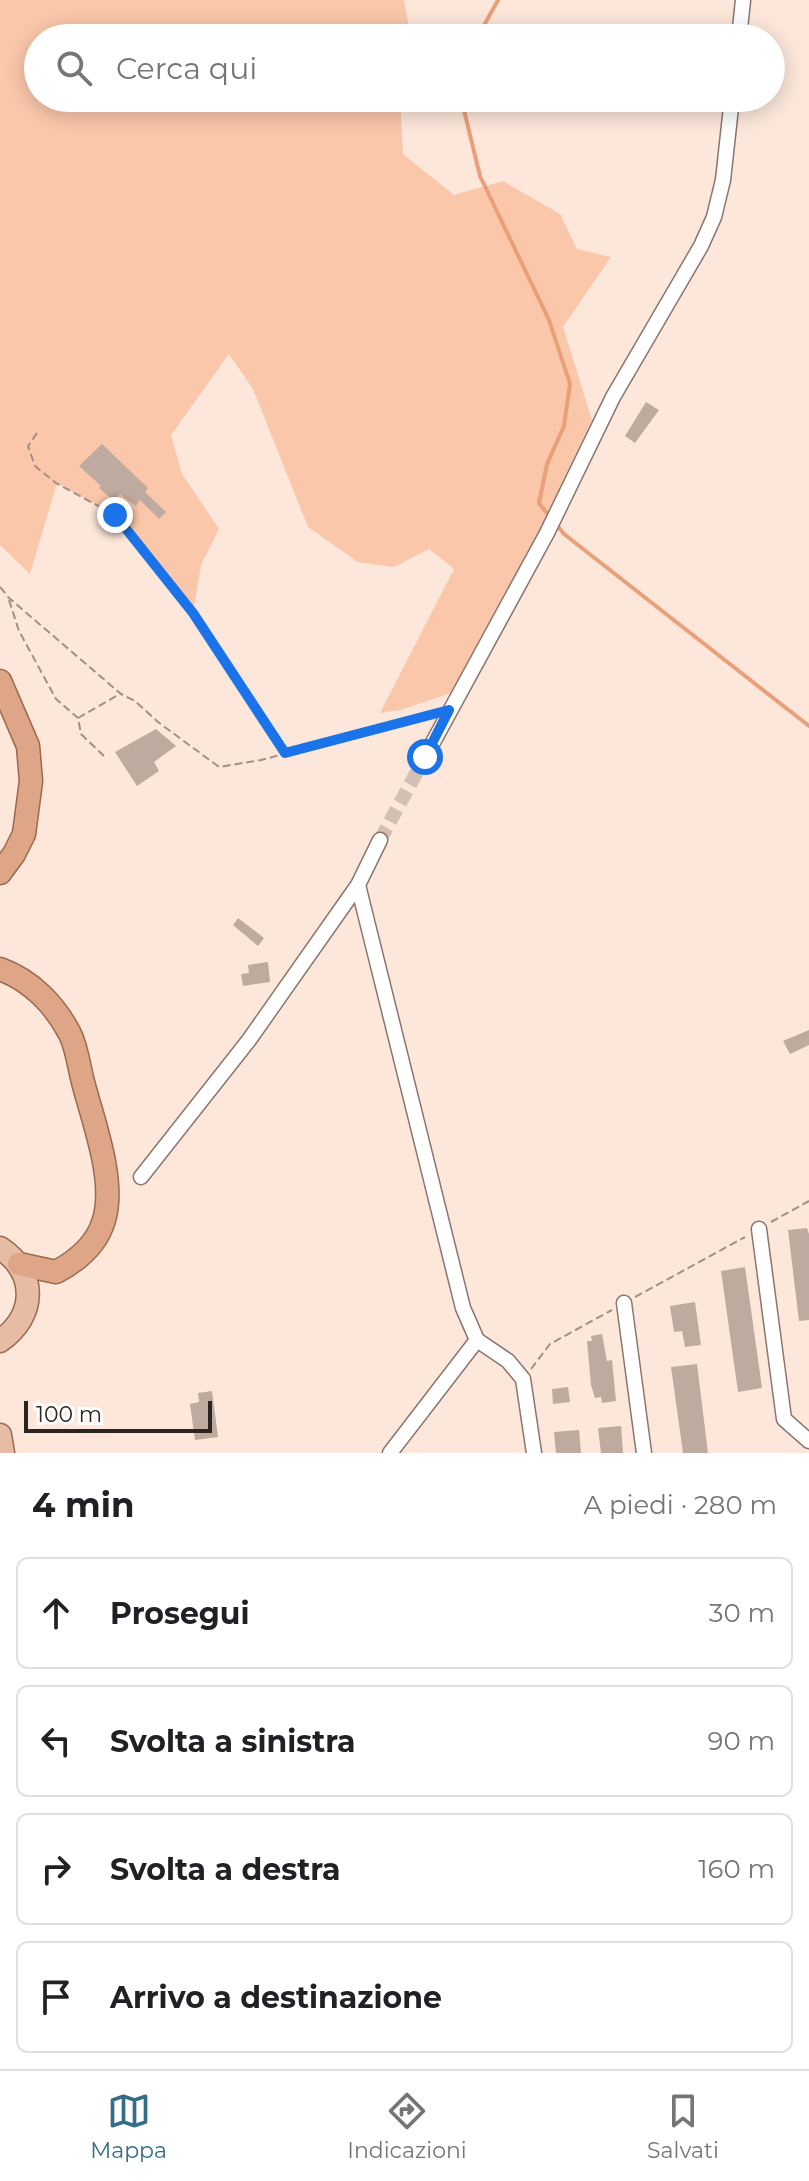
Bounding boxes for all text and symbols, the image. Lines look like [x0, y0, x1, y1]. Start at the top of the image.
search box [24, 24, 785, 112]
icon: search [52, 46, 96, 90]
text: Cerca qui [116, 50, 257, 87]
route end [97, 497, 133, 533]
route start [407, 739, 443, 775]
scale bar [24, 1397, 212, 1433]
text: 100 m [36, 1401, 102, 1428]
text: 4 min [32, 1484, 134, 1526]
text: A piedi · 280 m [583, 1489, 777, 1521]
icon: ahead [34, 1591, 78, 1635]
text: Prosegui [110, 1595, 249, 1632]
text: 30 m [709, 1597, 775, 1629]
icon: left [34, 1719, 78, 1763]
text: Svolta a sinistra [110, 1723, 356, 1760]
text: 90 m [708, 1725, 775, 1757]
icon: right [34, 1847, 78, 1891]
text: Svolta a destra [110, 1851, 340, 1888]
text: 160 m [698, 1853, 775, 1885]
icon: arrive [34, 1975, 78, 2019]
text: Arrivo a destinazione [110, 1979, 442, 2016]
tab: Mappa [90, 2089, 167, 2164]
tab: Indicazioni [347, 2089, 467, 2164]
tab: Salvati [647, 2089, 719, 2164]

